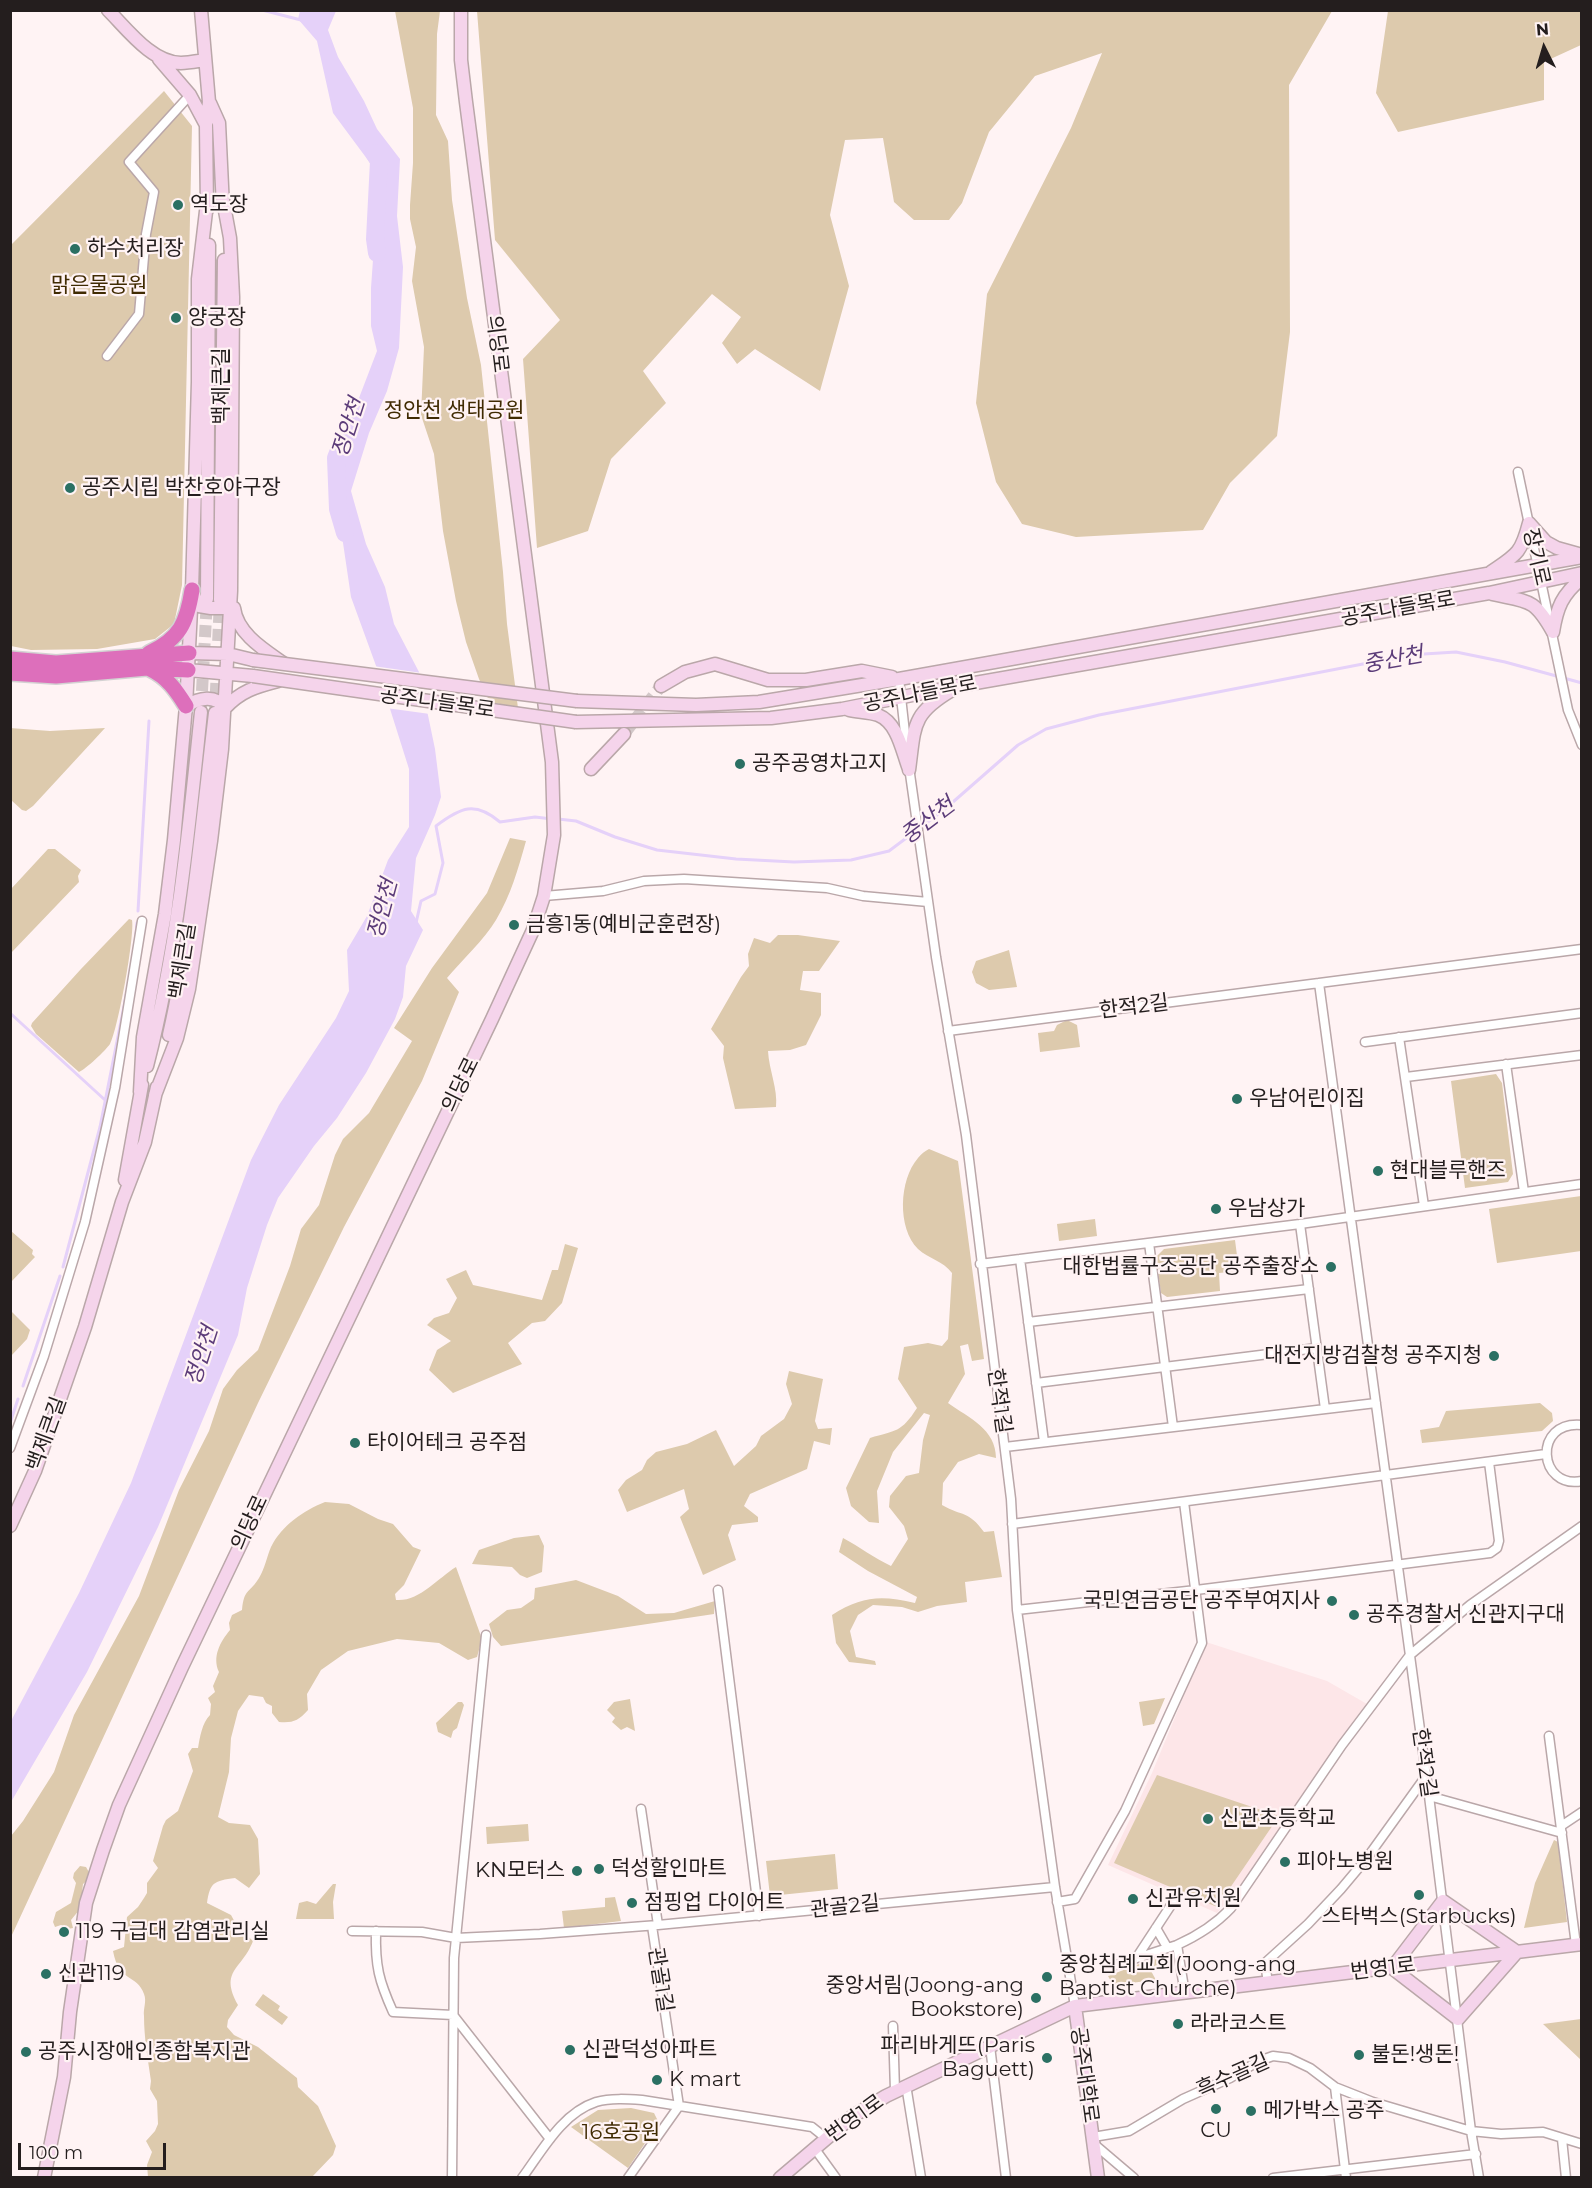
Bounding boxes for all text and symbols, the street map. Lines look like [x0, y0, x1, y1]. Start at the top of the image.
north arrow [1514, 18, 1574, 78]
text: N [1535, 20, 1550, 40]
place label: 역도장 [190, 192, 248, 218]
marker: 역도장 [171, 198, 185, 212]
place label: 하수처리장 [87, 236, 184, 262]
marker: 하수처리장 [68, 242, 82, 256]
park label: 맑은물공원 [51, 273, 147, 299]
place label: 양궁장 [188, 305, 246, 331]
marker: 양궁장 [169, 311, 183, 325]
street label: 의당로 [481, 314, 513, 374]
street label: 백제큰길 [209, 347, 235, 425]
water label: 정안천 [327, 395, 371, 461]
park label: 정안천 생태공원 [384, 398, 524, 424]
place label: 공주시립 박찬호야구장 [82, 475, 281, 501]
marker: 공주시립 박찬호야구장 [63, 481, 77, 495]
street label: 장기로 [1517, 526, 1555, 588]
street label: 공주나들목로 [1339, 587, 1457, 631]
water label: 중산천 [1361, 642, 1425, 678]
street label: 공주나들목로 [861, 671, 979, 717]
street label: 공주나들목로 [378, 682, 496, 724]
place label: 공주공영차고지 [752, 751, 887, 777]
marker: 공주공영차고지 [733, 757, 747, 771]
water label: 중산천 [896, 792, 960, 850]
water label: 정안천 [362, 876, 404, 942]
place label: 금흥1동(예비군훈련장) [526, 912, 721, 938]
marker: 금흥1동(예비군훈련장) [507, 918, 521, 932]
street label: 백제큰길 [165, 921, 201, 1001]
street label: 한적2길 [1098, 990, 1170, 1024]
street label: 의당로 [437, 1053, 485, 1117]
place label: 우남어린이집 [1249, 1086, 1365, 1112]
marker: 우남어린이집 [1230, 1092, 1244, 1106]
place label: 현대블루핸즈 [1390, 1158, 1506, 1184]
marker: 현대블루핸즈 [1371, 1164, 1385, 1178]
place label: 우남상가 [1228, 1196, 1305, 1222]
marker: 우남상가 [1209, 1202, 1223, 1216]
place label: 대한법률구조공단 공주출장소 [1062, 1254, 1319, 1280]
marker: 대한법률구조공단 공주출장소 [1324, 1260, 1338, 1274]
water label: 정안천 [180, 1323, 224, 1389]
place label: 대전지방검찰청 공주지청 [1264, 1343, 1482, 1369]
marker: 대전지방검찰청 공주지청 [1487, 1349, 1501, 1363]
street label: 한적1길 [982, 1367, 1016, 1435]
street label: 백제큰길 [22, 1393, 72, 1475]
place label: 타이어테크 공주점 [367, 1430, 527, 1456]
marker: 타이어테크 공주점 [348, 1436, 362, 1450]
street label: 의당로 [226, 1491, 274, 1555]
place label: 국민연금공단 공주부여지사 [1083, 1588, 1320, 1614]
marker: 국민연금공단 공주부여지사 [1325, 1594, 1339, 1608]
place label: 공주경찰서 신관지구대 [1366, 1602, 1565, 1628]
marker: 공주경찰서 신관지구대 [1347, 1608, 1361, 1622]
street label: 한적2길 [1407, 1727, 1441, 1799]
place label: 신관초등학교 [1220, 1806, 1336, 1832]
marker: 신관초등학교 [1201, 1812, 1215, 1826]
place label: 피아노병원 [1297, 1849, 1394, 1875]
marker: 피아노병원 [1278, 1855, 1292, 1869]
place label: 덕성할인마트 [611, 1856, 727, 1882]
place label: KN모터스 [475, 1858, 565, 1884]
marker: 덕성할인마트 [592, 1862, 606, 1876]
marker: KN모터스 [570, 1864, 584, 1878]
place label: 신관유치원 [1145, 1886, 1242, 1912]
marker: 스타벅스(Starbucks) [1412, 1888, 1426, 1902]
place label: 점핑업 다이어트 [644, 1890, 785, 1916]
street label: 관골2길 [809, 1891, 881, 1923]
marker: 신관유치원 [1126, 1892, 1140, 1906]
marker: 점핑업 다이어트 [625, 1896, 639, 1910]
place label: 스타벅스(Starbucks) [1321, 1904, 1517, 1930]
place label: 119 구급대 감염관리실 [76, 1919, 270, 1945]
marker: 119 구급대 감염관리실 [57, 1925, 71, 1939]
street label: 관골1길 [642, 1946, 678, 2014]
place label: 중앙침례교회(Joong-ang Baptist Churche) [1059, 1952, 1296, 2002]
street label: 번영1로 [1349, 1953, 1417, 1985]
place label: 신관119 [58, 1961, 125, 1987]
marker: 신관119 [39, 1967, 53, 1981]
marker: 중앙침례교회(Joong-ang Baptist Churche) [1040, 1970, 1054, 1984]
place label: 중앙서림(Joong-ang Bookstore) [825, 1973, 1024, 2023]
marker: 중앙서림(Joong-ang Bookstore) [1029, 1991, 1043, 2005]
place label: 라라코스트 [1190, 2011, 1287, 2037]
marker: 라라코스트 [1171, 2017, 1185, 2031]
street label: 공주대학로 [1065, 2025, 1103, 2125]
place label: 파리바게뜨(Paris Baguett) [880, 2033, 1035, 2083]
place label: 신관덕성아파트 [582, 2037, 717, 2063]
place label: 공주시장애인종합복지관 [38, 2039, 251, 2065]
place label: 불돈!생돈! [1371, 2042, 1459, 2068]
marker: 신관덕성아파트 [563, 2043, 577, 2057]
marker: 공주시장애인종합복지관 [19, 2045, 33, 2059]
marker: 불돈!생돈! [1352, 2048, 1366, 2062]
street label: 흑수골길 [1193, 2049, 1273, 2103]
marker: 파리바게뜨(Paris Baguett) [1040, 2051, 1054, 2065]
place label: K mart [669, 2067, 741, 2093]
marker: K mart [650, 2073, 664, 2087]
street label: 번영1로 [821, 2090, 889, 2148]
place label: 메가박스 공주 [1263, 2098, 1384, 2124]
marker: CU [1209, 2102, 1223, 2116]
marker: 메가박스 공주 [1244, 2104, 1258, 2118]
place label: CU [1200, 2118, 1232, 2144]
park label: 16호공원 [582, 2120, 660, 2146]
scale bar [21, 2131, 170, 2169]
text: 100 m [29, 2142, 83, 2164]

